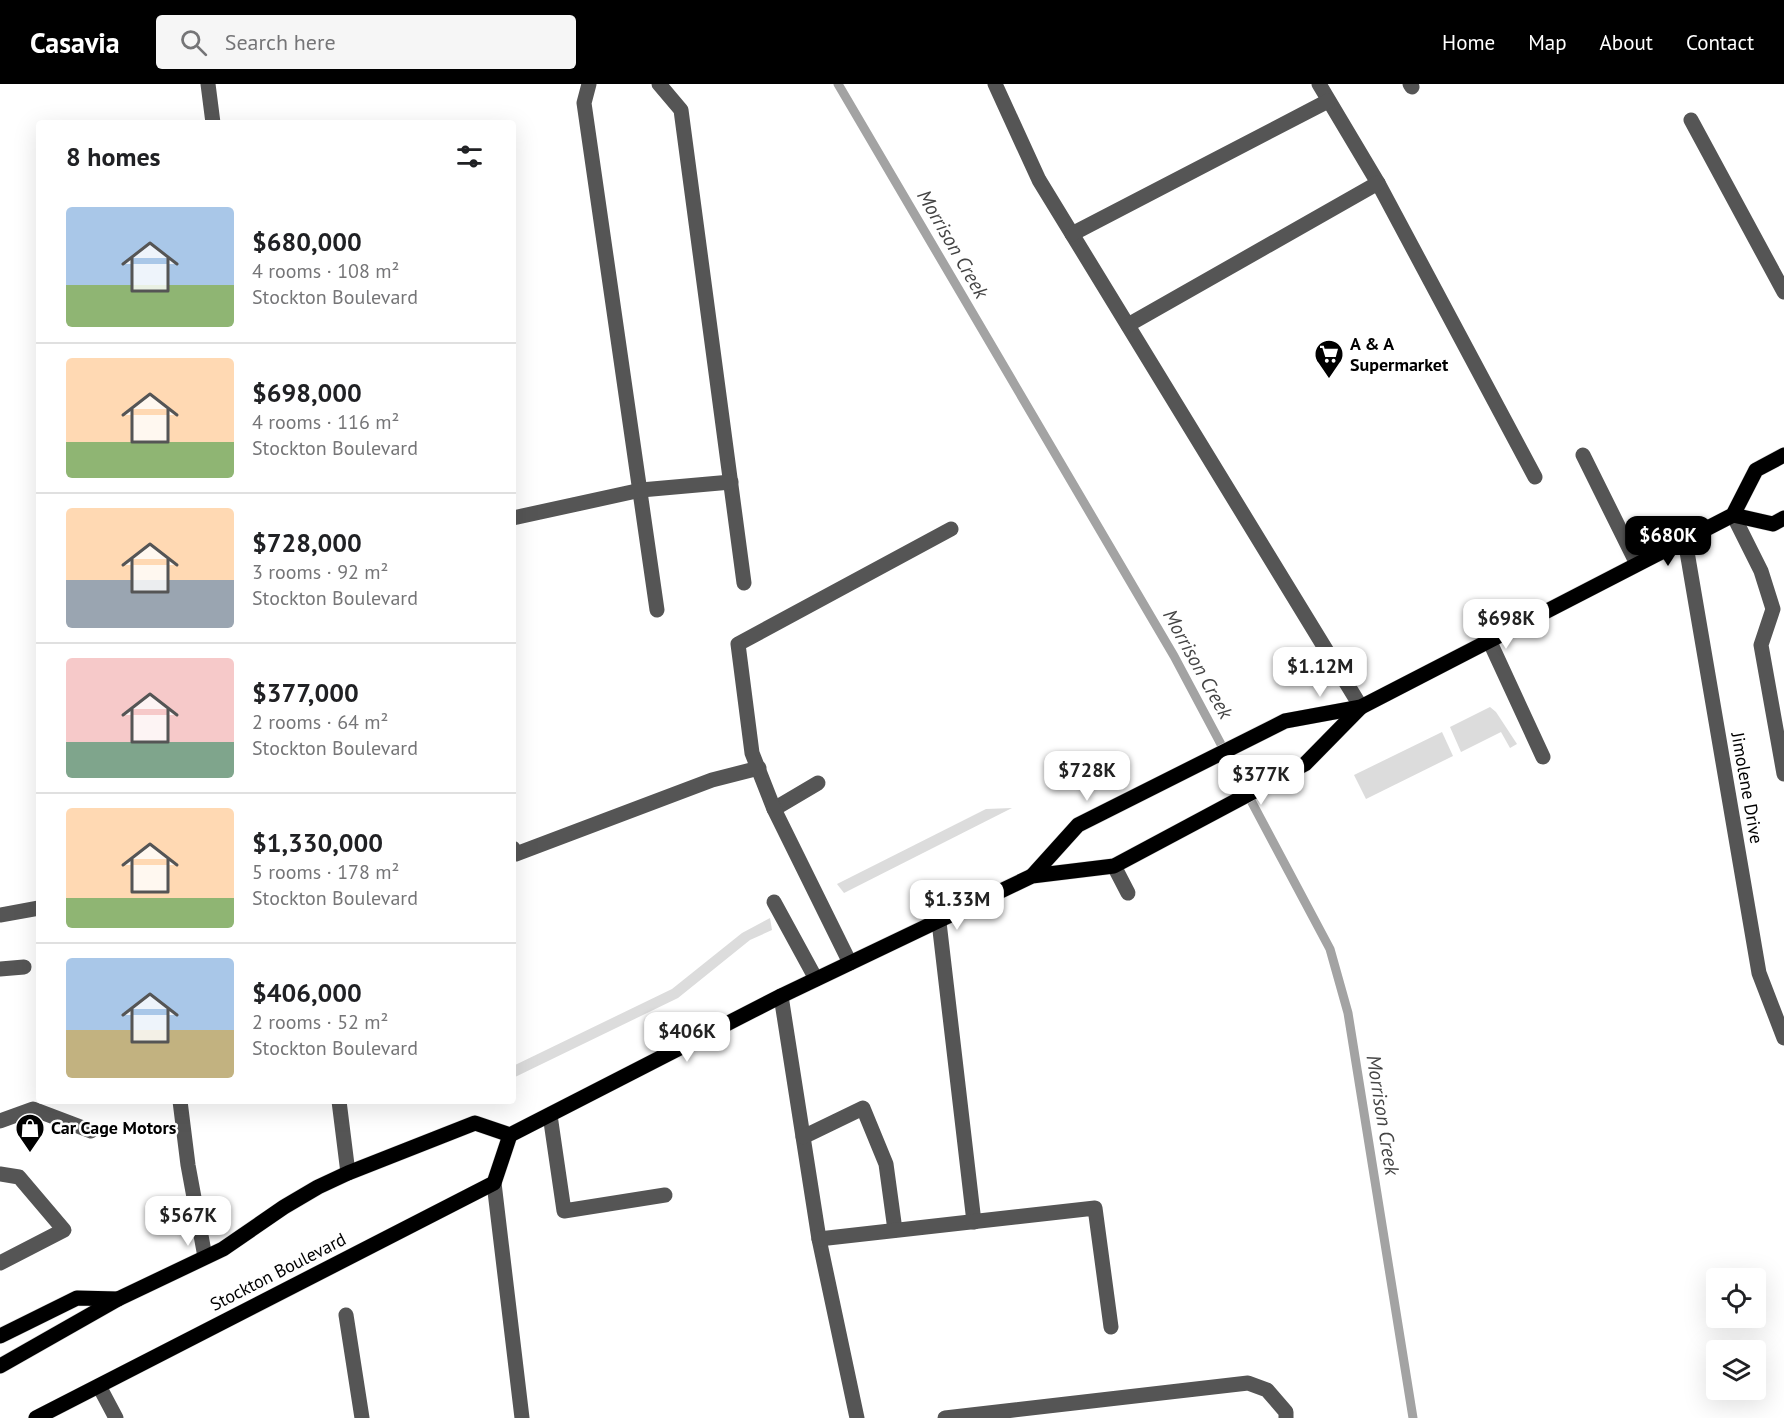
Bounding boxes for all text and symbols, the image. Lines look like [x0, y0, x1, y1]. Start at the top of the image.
search box [156, 15, 576, 69]
text: Casavia [30, 24, 120, 61]
icon: search [177, 26, 210, 59]
text: Search here [225, 28, 336, 56]
text: Home [1442, 29, 1495, 56]
text: Map [1528, 29, 1567, 56]
text: About [1600, 29, 1653, 56]
text: Contact [1686, 29, 1754, 56]
text: 8 homes [66, 140, 161, 173]
icon: filters [453, 140, 486, 173]
water label: Morrison Creek [911, 185, 995, 304]
text: $680,000 [252, 225, 362, 258]
icon: home [114, 231, 186, 303]
text: 4 rooms · 108 m² [252, 258, 399, 284]
text: Stockton Boulevard [252, 284, 418, 310]
place label: A & A Supermarket [1350, 332, 1449, 376]
supermarket icon: A & A Supermarket [1313, 338, 1345, 380]
text: $698,000 [252, 376, 362, 409]
icon: home [114, 382, 186, 454]
text: 4 rooms · 116 m² [252, 409, 399, 435]
text: Stockton Boulevard [252, 435, 418, 461]
pin: $680K [1626, 516, 1710, 567]
text: $680K [1639, 522, 1697, 548]
text: $728,000 [252, 526, 362, 559]
icon: home [114, 532, 186, 604]
text: 3 rooms · 92 m² [252, 559, 388, 585]
text: Stockton Boulevard [252, 585, 418, 611]
pin: $698K [1464, 599, 1548, 650]
water label: Morrison Creek [1157, 605, 1239, 724]
text: $698K [1477, 605, 1535, 631]
pin: $1.12M [1271, 647, 1369, 698]
text: $1.12M [1287, 653, 1353, 679]
text: $377,000 [252, 676, 359, 709]
icon: home [114, 682, 186, 754]
text: 2 rooms · 64 m² [252, 709, 388, 735]
street label: Jimolene Drive [1726, 729, 1769, 845]
text: Stockton Boulevard [252, 735, 418, 761]
pin: $728K [1045, 751, 1129, 802]
pin: $377K [1219, 755, 1303, 806]
text: $728K [1058, 757, 1116, 783]
text: $377K [1232, 761, 1290, 787]
text: $1,330,000 [252, 826, 383, 859]
icon: home [114, 832, 186, 904]
text: 5 rooms · 178 m² [252, 859, 399, 885]
pin: $1.33M [908, 880, 1006, 931]
text: Stockton Boulevard [252, 885, 418, 911]
text: $1.33M [924, 886, 990, 912]
text: $406,000 [252, 976, 362, 1009]
icon: home [114, 982, 186, 1054]
text: 2 rooms · 52 m² [252, 1009, 388, 1035]
pin: $406K [645, 1012, 729, 1063]
text: $406K [658, 1018, 716, 1044]
text: Stockton Boulevard [252, 1035, 418, 1061]
water label: Morrison Creek [1361, 1053, 1405, 1178]
shop icon: Car Cage Motors [14, 1112, 46, 1154]
place label: Car Cage Motors [51, 1116, 177, 1139]
pin: $567K [146, 1196, 230, 1247]
text: $567K [159, 1202, 217, 1228]
street label: Stockton Boulevard [206, 1227, 350, 1316]
map controls [1706, 1268, 1766, 1400]
button: locate [1706, 1268, 1766, 1328]
button: layers [1706, 1340, 1766, 1400]

